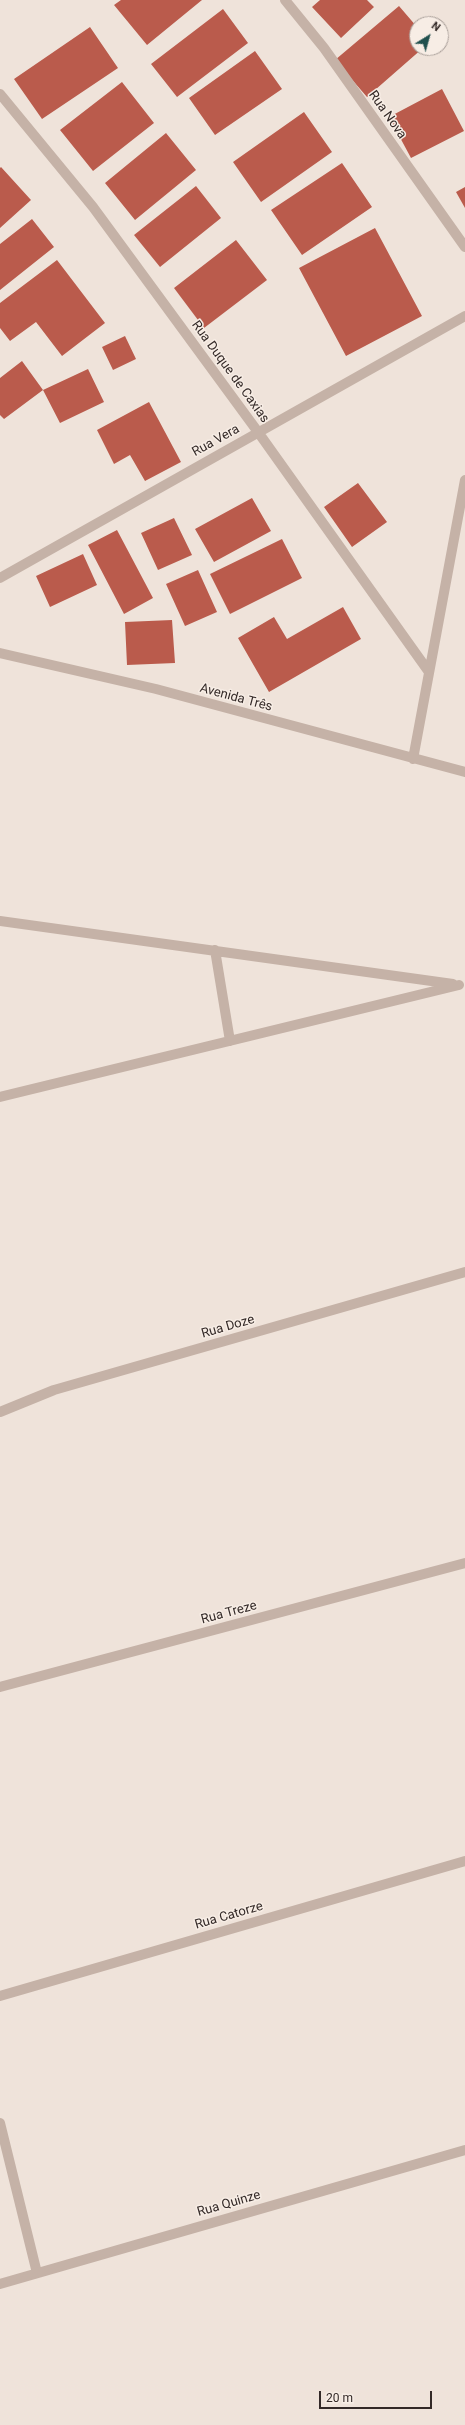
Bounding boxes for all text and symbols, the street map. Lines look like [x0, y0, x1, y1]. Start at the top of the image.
north arrow [409, 16, 449, 56]
text: N [429, 19, 443, 34]
street label: Rua Nova [365, 88, 409, 142]
street label: Rua Duque de Caxias [188, 318, 272, 426]
street label: Rua Vera [190, 422, 242, 460]
street label: Avenida Três [198, 681, 274, 715]
street label: Rua Doze [200, 1312, 256, 1342]
street label: Rua Treze [199, 1598, 259, 1628]
street label: Rua Catorze [193, 1899, 265, 1933]
street label: Rua Quinze [196, 2188, 262, 2220]
scale bar [321, 2383, 434, 2409]
text: 20 m [326, 2391, 353, 2405]

